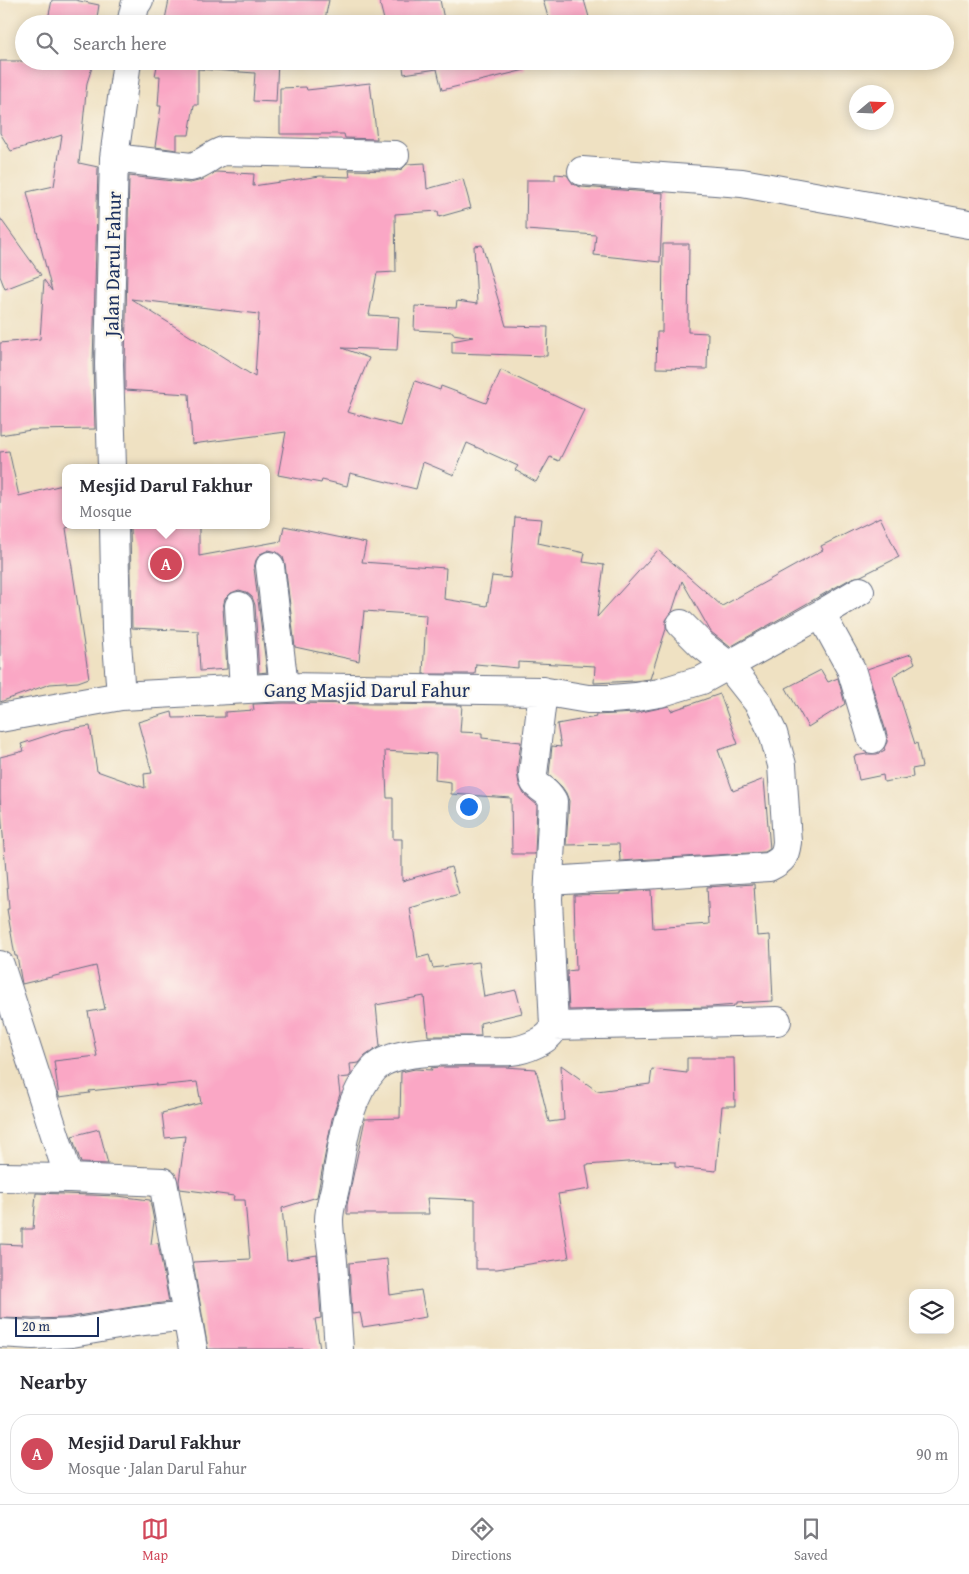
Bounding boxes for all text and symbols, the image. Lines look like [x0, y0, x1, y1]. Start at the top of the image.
search box [15, 15, 954, 70]
icon: search [33, 29, 61, 57]
text: Search here [73, 29, 167, 57]
north arrow [849, 85, 894, 130]
street label: Jalan Darul Fahur [96, 191, 128, 340]
popup [62, 464, 270, 529]
text: Mesjid Darul Fakhur [80, 471, 252, 499]
text: Mosque [80, 499, 132, 523]
pin: A [150, 545, 182, 583]
street label: Gang Masjid Darul Fahur [264, 675, 470, 704]
your location [456, 794, 482, 820]
map controls [909, 1289, 954, 1334]
button: layers [909, 1289, 954, 1334]
scale bar [15, 1314, 99, 1337]
text: 20 m [22, 1316, 50, 1336]
text: Nearby [20, 1366, 87, 1397]
text: Mesjid Darul Fakhur [68, 1428, 241, 1456]
text: A [32, 1442, 42, 1466]
text: 90 m [916, 1442, 948, 1466]
text: Mosque · Jalan Darul Fahur [68, 1456, 247, 1480]
tab: Map [141, 1515, 169, 1565]
tab: Directions [451, 1515, 512, 1565]
tab: Saved [794, 1515, 828, 1565]

